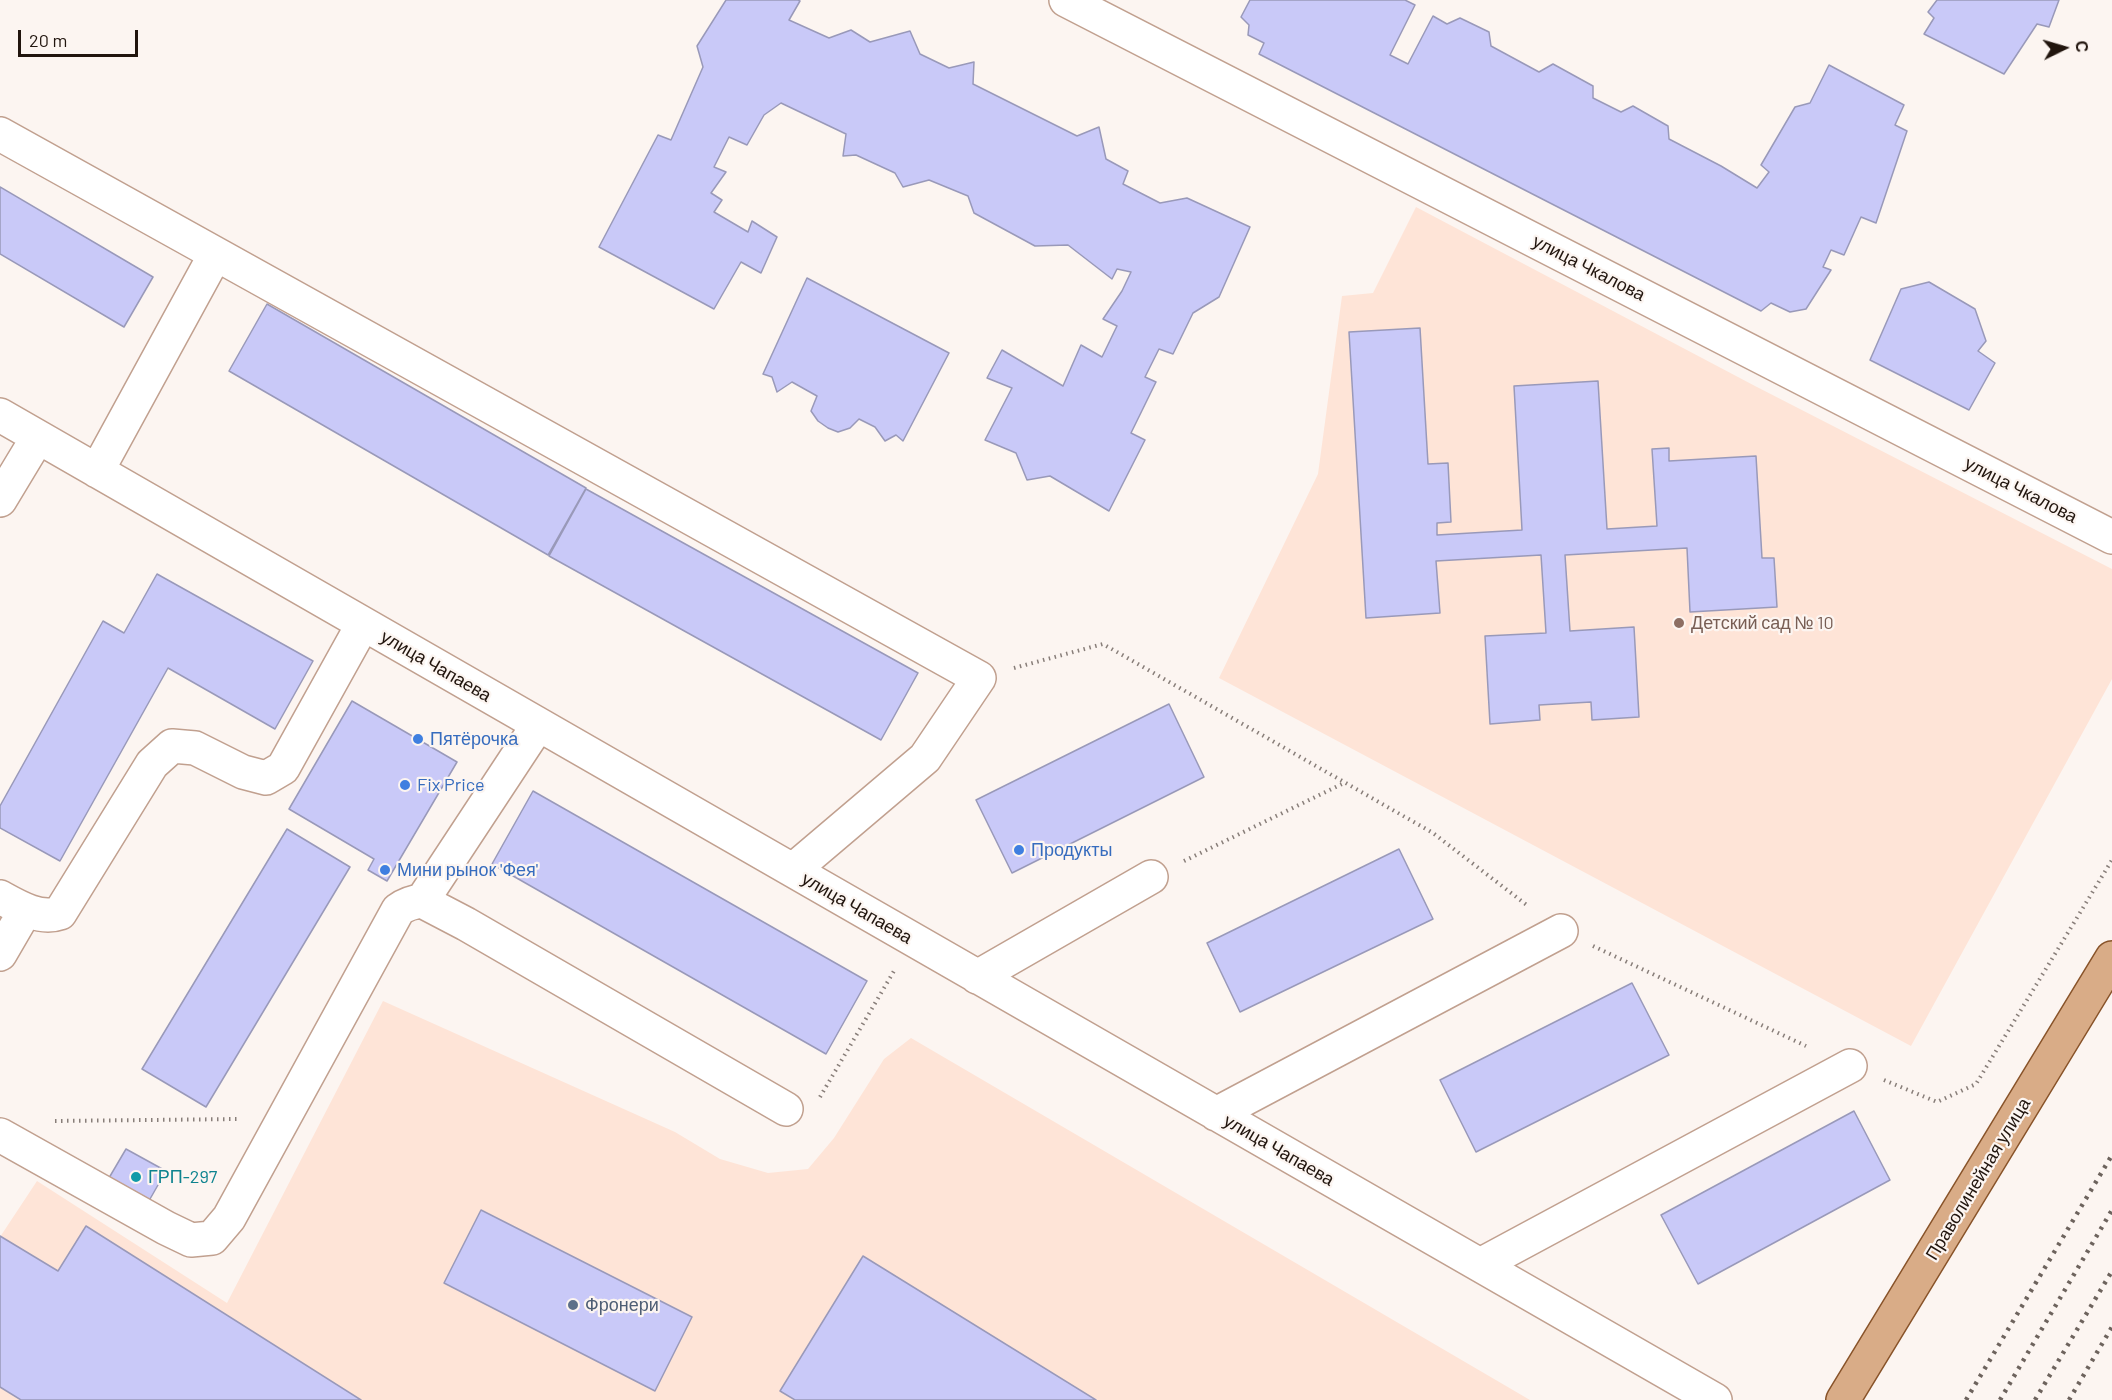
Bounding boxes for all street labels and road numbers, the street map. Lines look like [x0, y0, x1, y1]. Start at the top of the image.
street label: улица Чкалова [1529, 230, 1649, 306]
street label: улица Чкалова [1961, 452, 2081, 528]
street label: улица Чапаева [377, 626, 495, 706]
street label: улица Чапаева [798, 868, 916, 948]
street label: Праволинейная улица [1921, 1094, 2035, 1264]
street label: улица Чапаева [1220, 1110, 1338, 1190]

